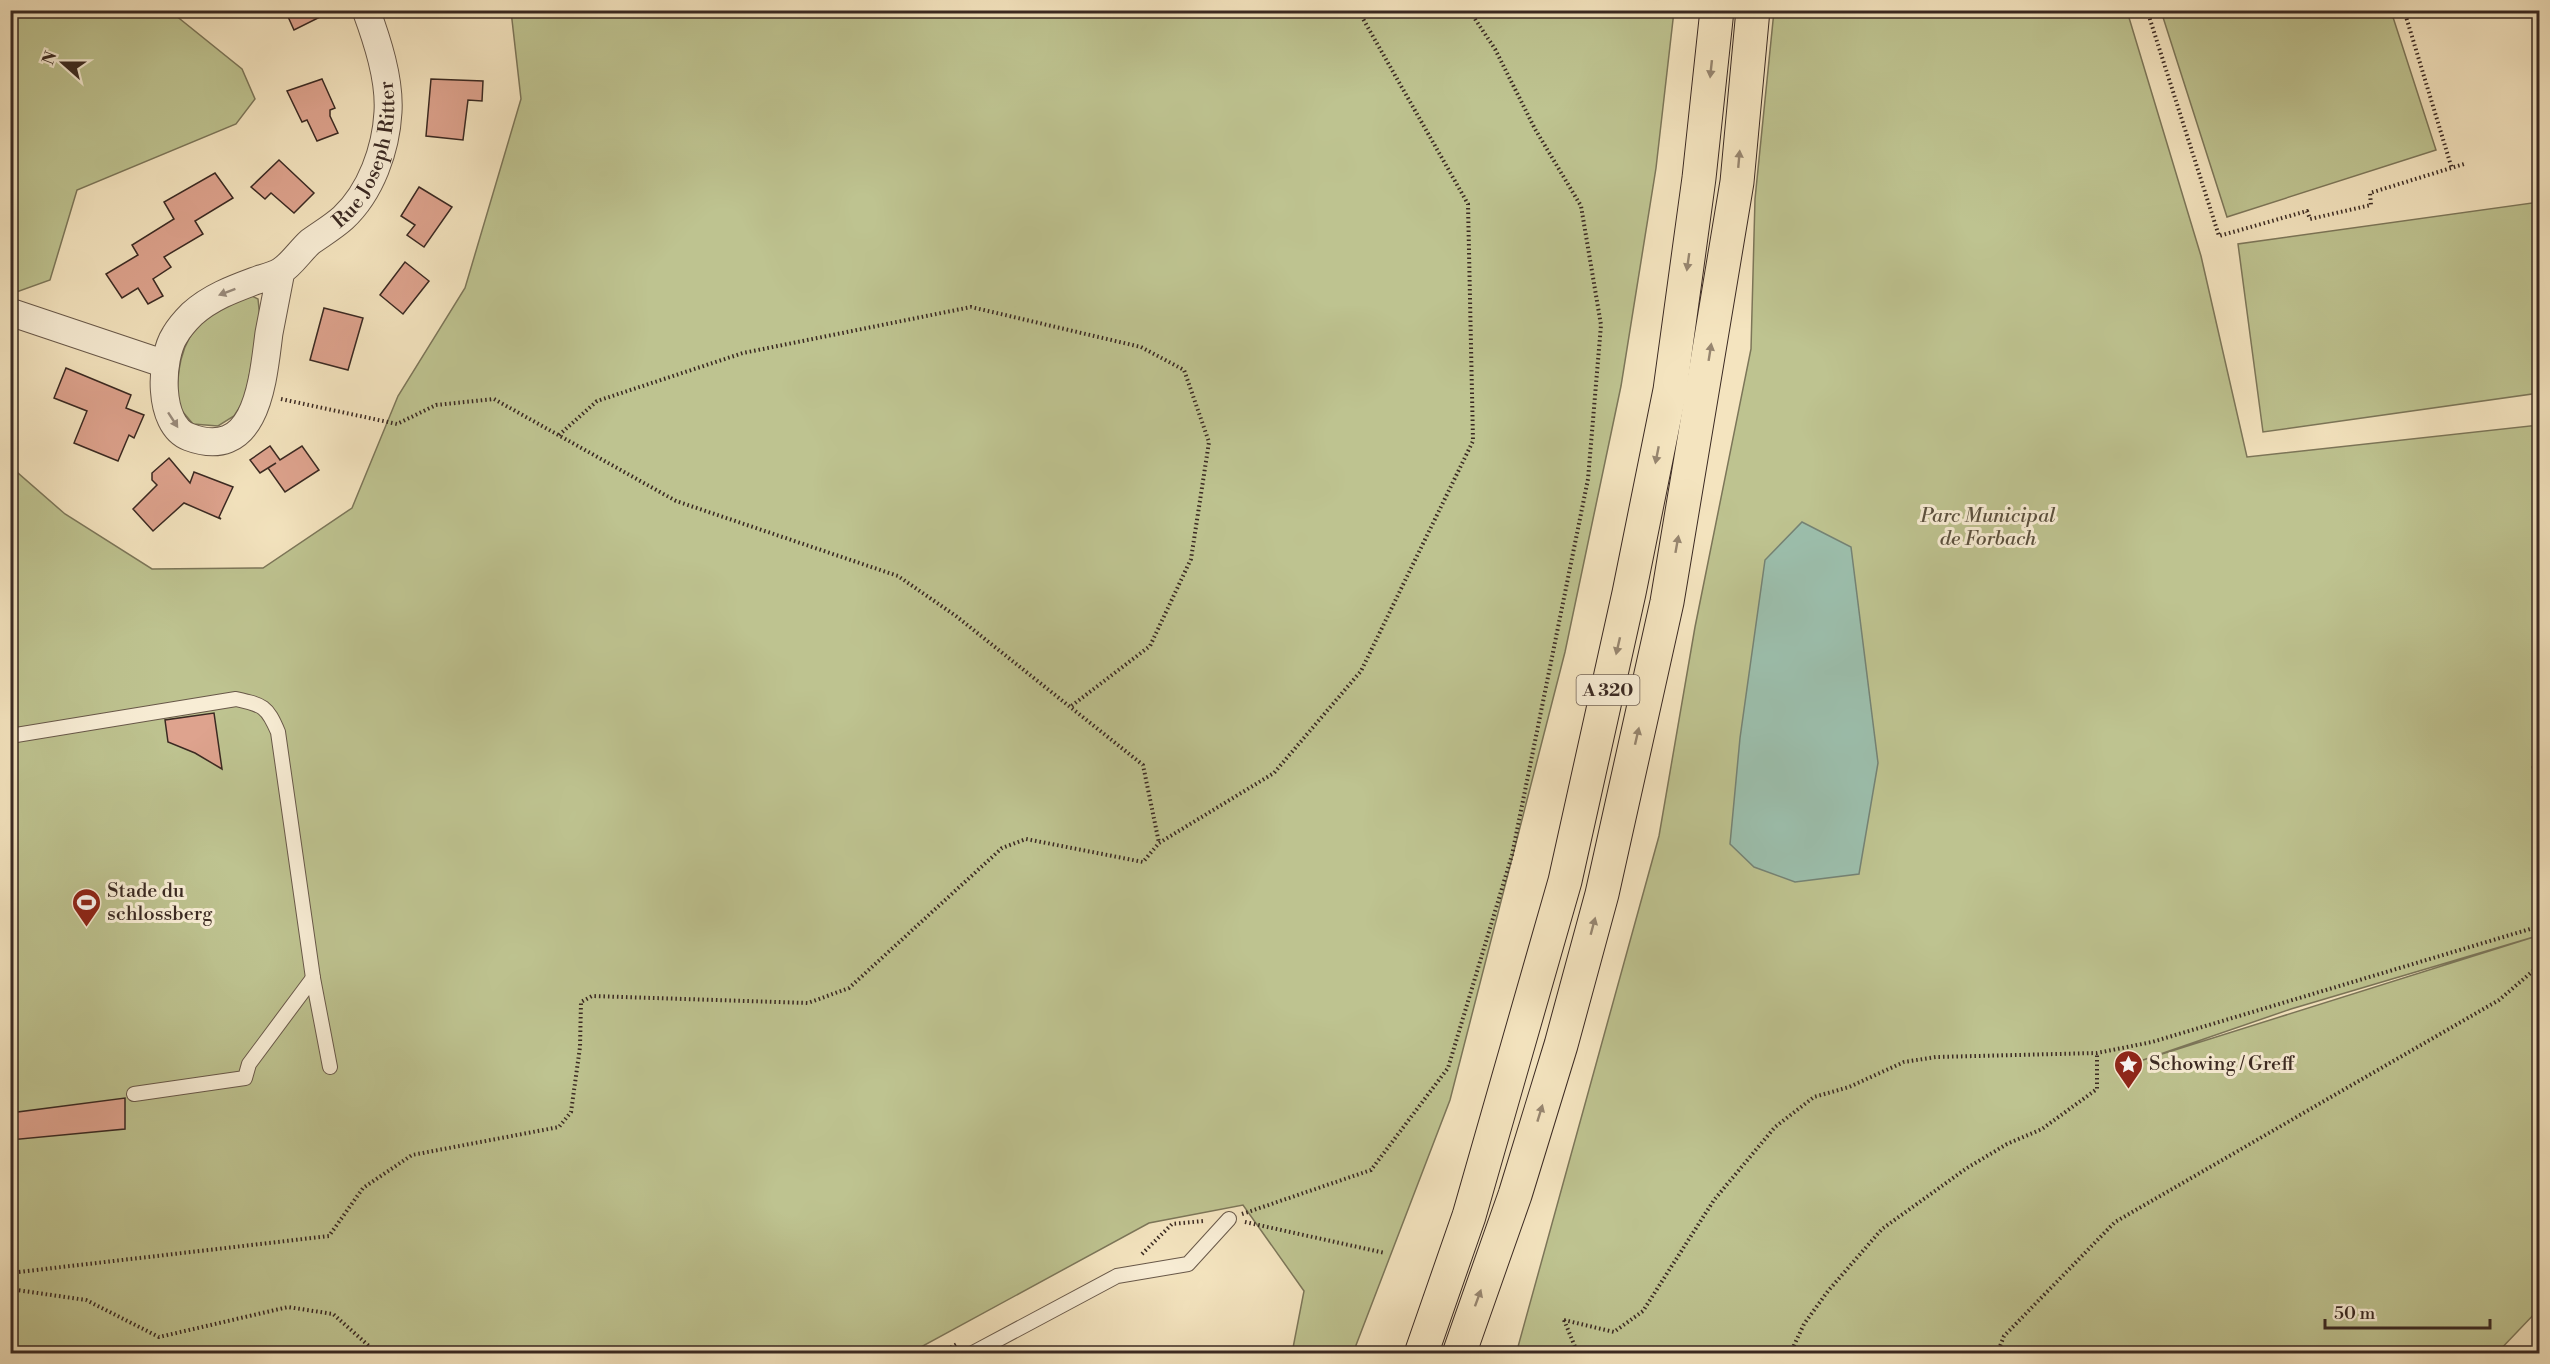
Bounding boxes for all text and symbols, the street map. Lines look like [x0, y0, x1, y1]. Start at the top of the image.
north arrow [33, 33, 93, 93]
text: N [38, 48, 62, 67]
one-way arrow [1706, 59, 1716, 78]
street label: Rue Joseph Ritter [328, 79, 401, 234]
one-way arrow [1734, 150, 1744, 169]
one-way arrow [1683, 253, 1692, 272]
one-way arrow [217, 287, 235, 297]
one-way arrow [1705, 342, 1714, 361]
one-way arrow [168, 412, 179, 428]
one-way arrow [1652, 445, 1661, 464]
park label: Parc Municipal de Forbach [1919, 504, 2056, 552]
one-way arrow [1673, 534, 1682, 553]
one-way arrow [1612, 636, 1622, 655]
road number: A 320 [1576, 675, 1640, 705]
one-way arrow [1633, 726, 1642, 745]
place label: Stade du schlossberg [107, 879, 213, 927]
sports icon: Stade du schlossberg [70, 886, 102, 928]
one-way arrow [1589, 917, 1599, 935]
place icon: Schowing / Greff [2112, 1048, 2144, 1090]
place label: Schowing / Greff [2149, 1052, 2295, 1077]
one-way arrow [1536, 1104, 1545, 1122]
one-way arrow [1474, 1289, 1484, 1307]
scale bar [2325, 1292, 2490, 1330]
text: 50 m [2334, 1302, 2376, 1325]

